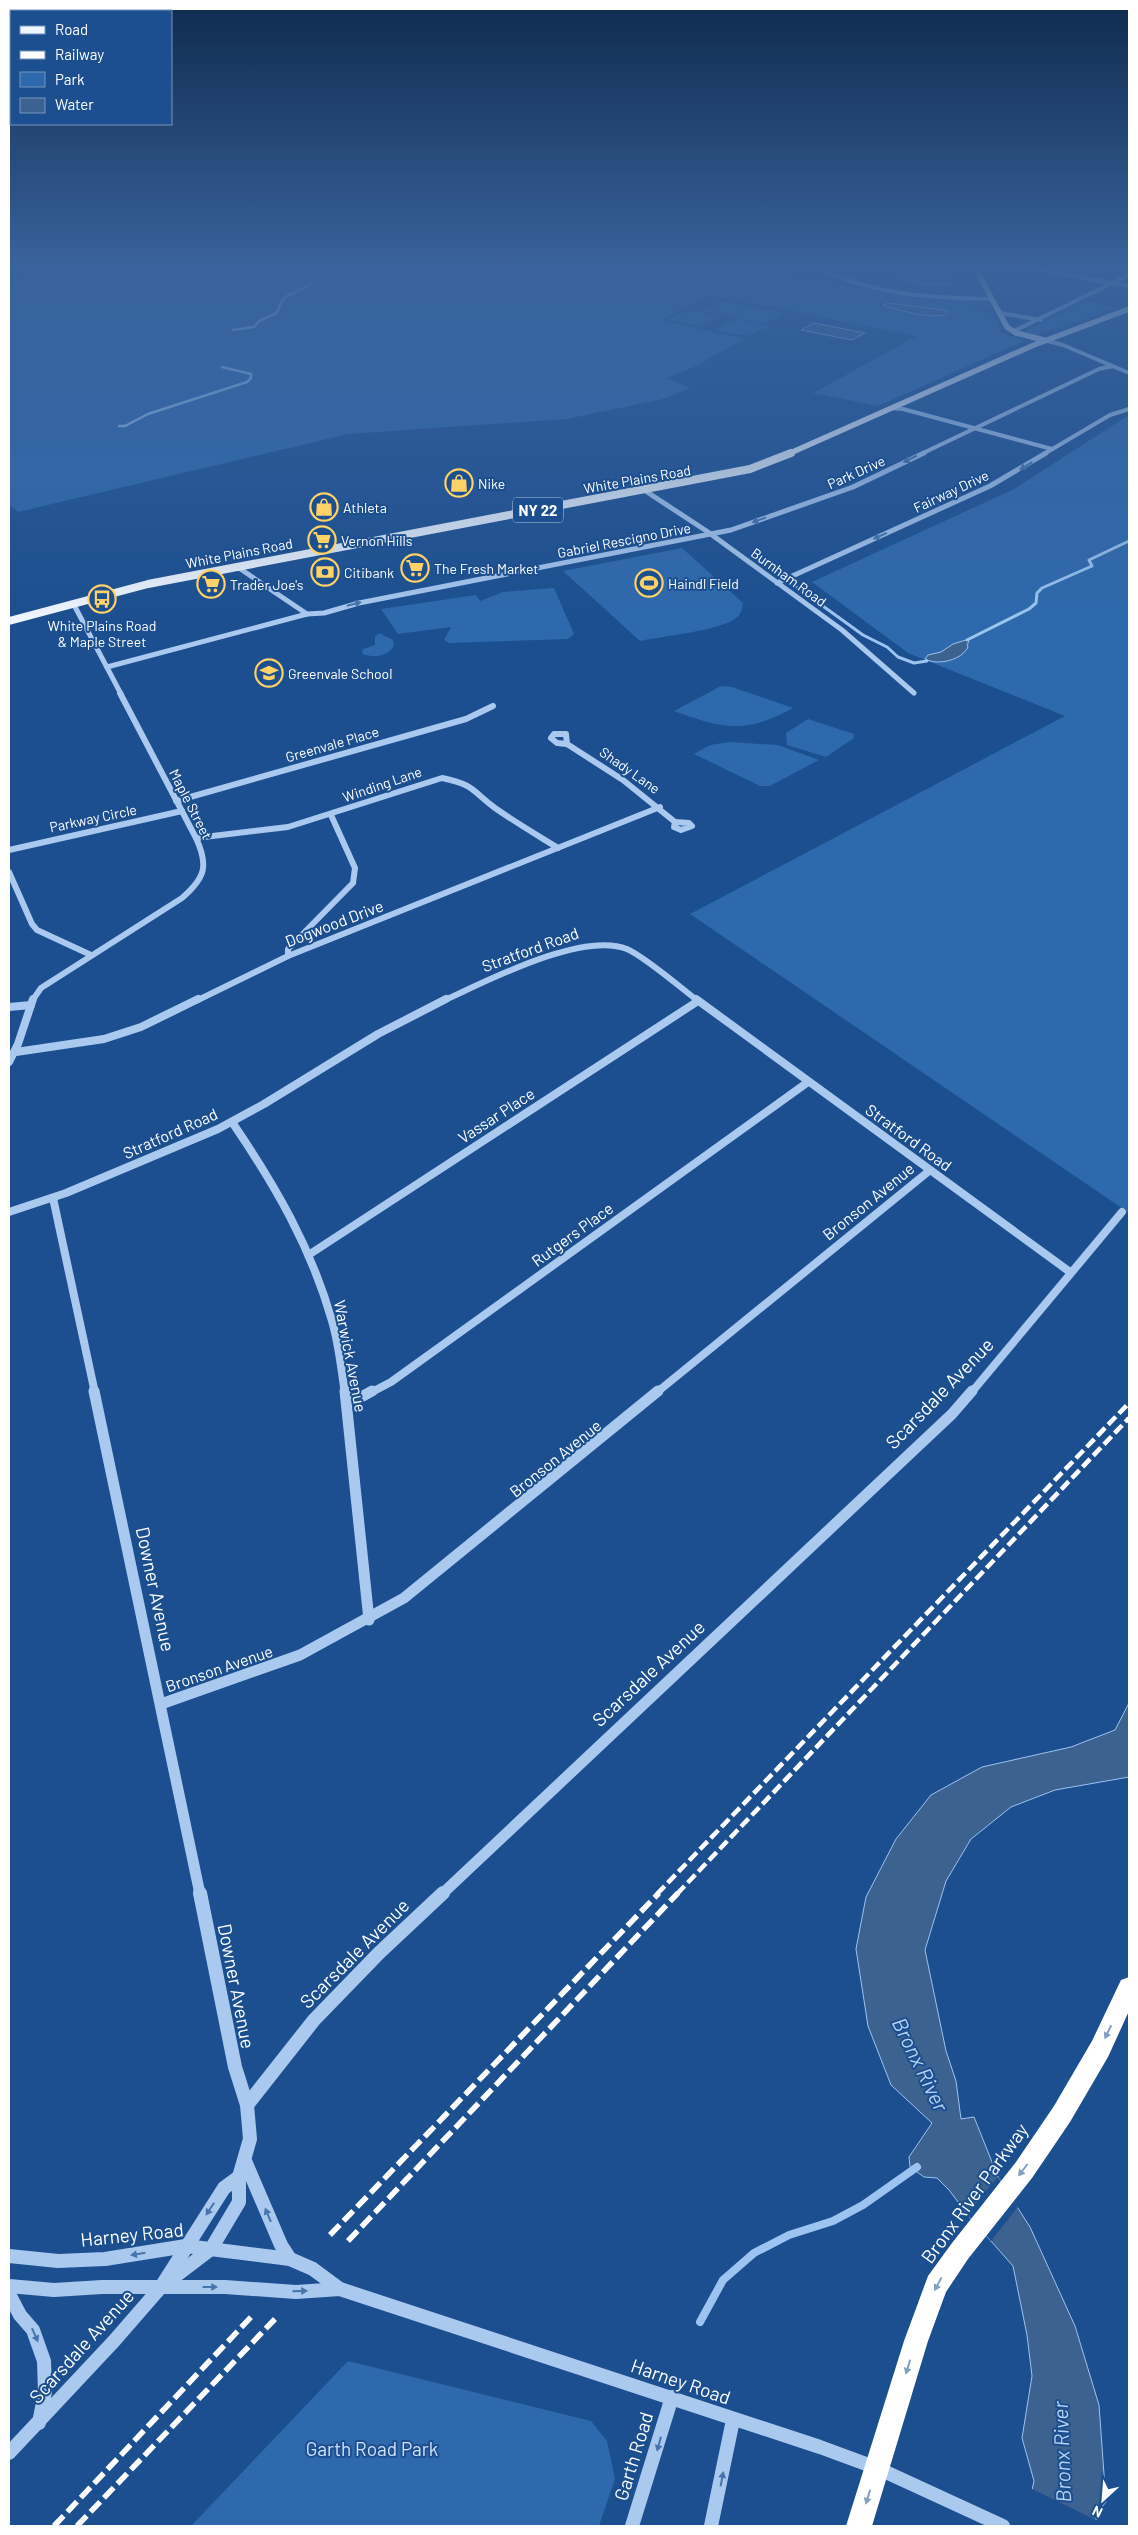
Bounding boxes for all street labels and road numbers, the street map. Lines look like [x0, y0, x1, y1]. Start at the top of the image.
street label: Park Drive [824, 452, 888, 492]
street label: White Plains Road [582, 461, 692, 497]
street label: Fairway Drive [911, 466, 991, 516]
road number: NY 22 [513, 498, 563, 522]
street label: Gabriel Rescigno Drive [556, 519, 692, 561]
street label: White Plains Road [184, 534, 294, 572]
street label: Burnham Road [748, 544, 830, 610]
street label: Greenvale Place [283, 723, 381, 765]
street label: Shady Lane [597, 743, 663, 797]
street label: Winding Lane [340, 763, 424, 805]
street label: Maple Street [166, 766, 216, 842]
street label: Parkway Circle [48, 800, 138, 836]
street label: Dogwood Drive [282, 896, 386, 950]
street label: Stratford Road [479, 923, 581, 975]
street label: Vassar Place [454, 1083, 538, 1147]
street label: Stratford Road [862, 1099, 956, 1175]
street label: Stratford Road [120, 1104, 220, 1162]
street label: Bronson Avenue [818, 1158, 918, 1244]
street label: Rutgers Place [528, 1198, 616, 1270]
street label: Warwick Avenue [331, 1298, 371, 1414]
street label: Scarsdale Avenue [880, 1333, 998, 1453]
street label: Bronson Avenue [505, 1415, 605, 1501]
street label: Downer Avenue [132, 1525, 180, 1653]
street label: Scarsdale Avenue [587, 1615, 709, 1731]
street label: Bronson Avenue [163, 1641, 275, 1695]
street label: Scarsdale Avenue [294, 1893, 414, 2013]
street label: Downer Avenue [214, 1922, 260, 2050]
street label: Bronx River Parkway [916, 2118, 1033, 2267]
street label: Harney Road [79, 2217, 185, 2251]
street label: Scarsdale Avenue [24, 2284, 138, 2408]
street label: Harney Road [628, 2353, 734, 2409]
street label: Garth Road [609, 2409, 657, 2503]

